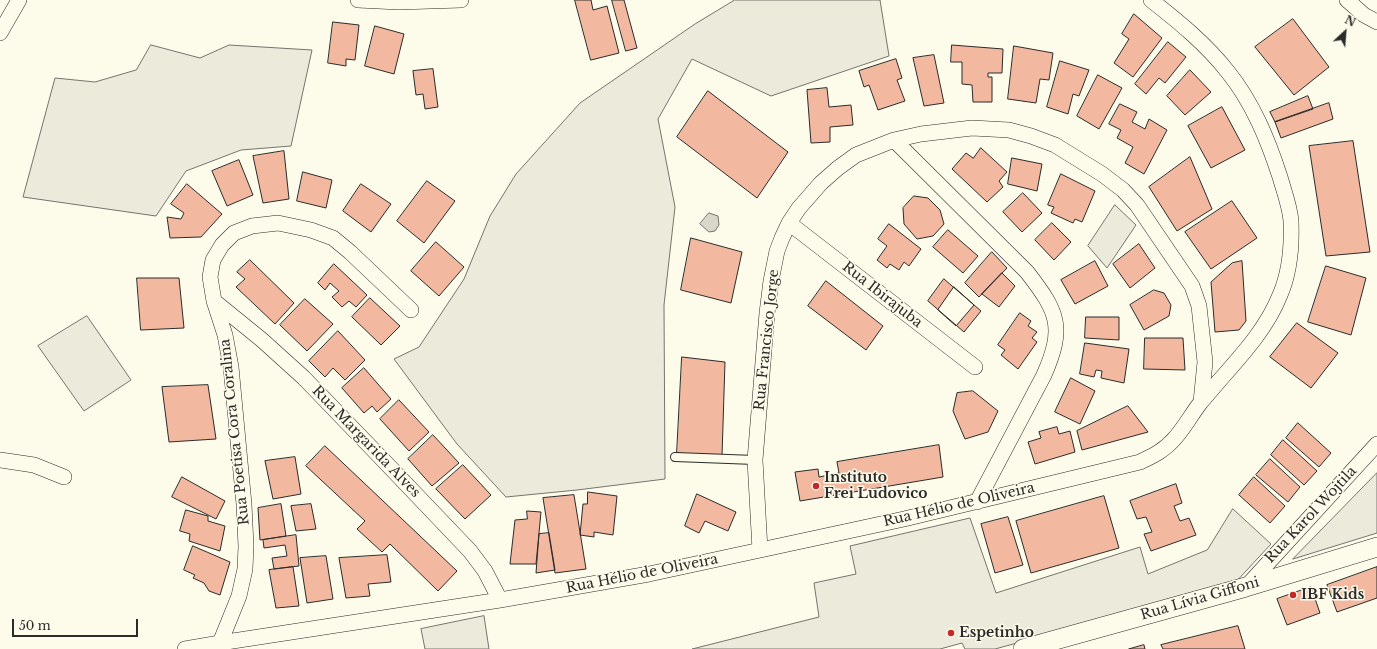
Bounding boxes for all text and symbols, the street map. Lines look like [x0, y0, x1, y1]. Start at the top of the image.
north arrow [1325, 12, 1365, 52]
text: N [1343, 13, 1358, 30]
street label: Rua Ibirajuba [839, 259, 925, 331]
street label: Rua Francisco Jorge [751, 268, 783, 412]
street label: Rua Poetisa Cora Coralina [217, 338, 253, 526]
street label: Rua Margarida Alves [308, 383, 424, 501]
street label: Rua Karol Wojtila [1262, 463, 1360, 567]
place label: Instituto Frei Ludovico [824, 470, 927, 502]
street label: Rua Hélio de Oliveira [882, 479, 1036, 531]
marker: Instituto Frei Ludovico [811, 481, 821, 491]
street label: Rua Hélio de Oliveira [565, 551, 719, 597]
street label: Rua Lívia Giffoni [1139, 574, 1261, 624]
place label: IBF Kids [1301, 587, 1364, 603]
marker: IBF Kids [1288, 590, 1298, 600]
scale bar [14, 611, 140, 637]
text: 50 m [19, 618, 51, 633]
place label: Espetinho [959, 625, 1034, 641]
marker: Espetinho [946, 628, 956, 638]

